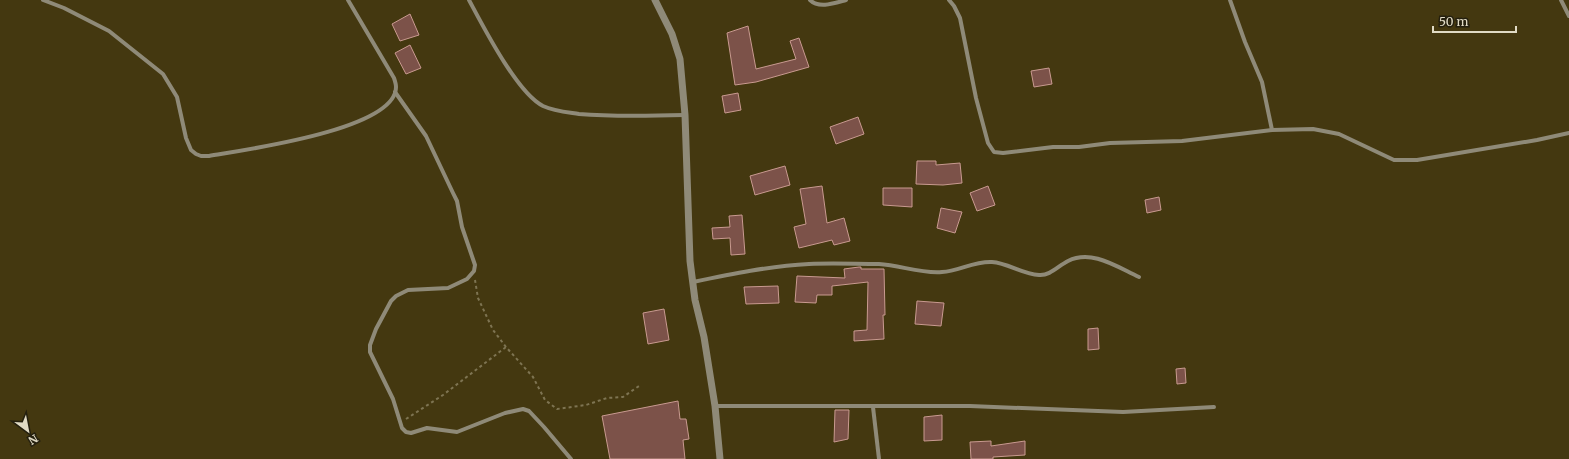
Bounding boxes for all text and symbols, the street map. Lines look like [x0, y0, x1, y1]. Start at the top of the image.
scale bar [1433, 8, 1516, 34]
text: 50 m [1439, 14, 1468, 29]
north arrow [8, 411, 48, 451]
text: N [26, 431, 41, 448]

